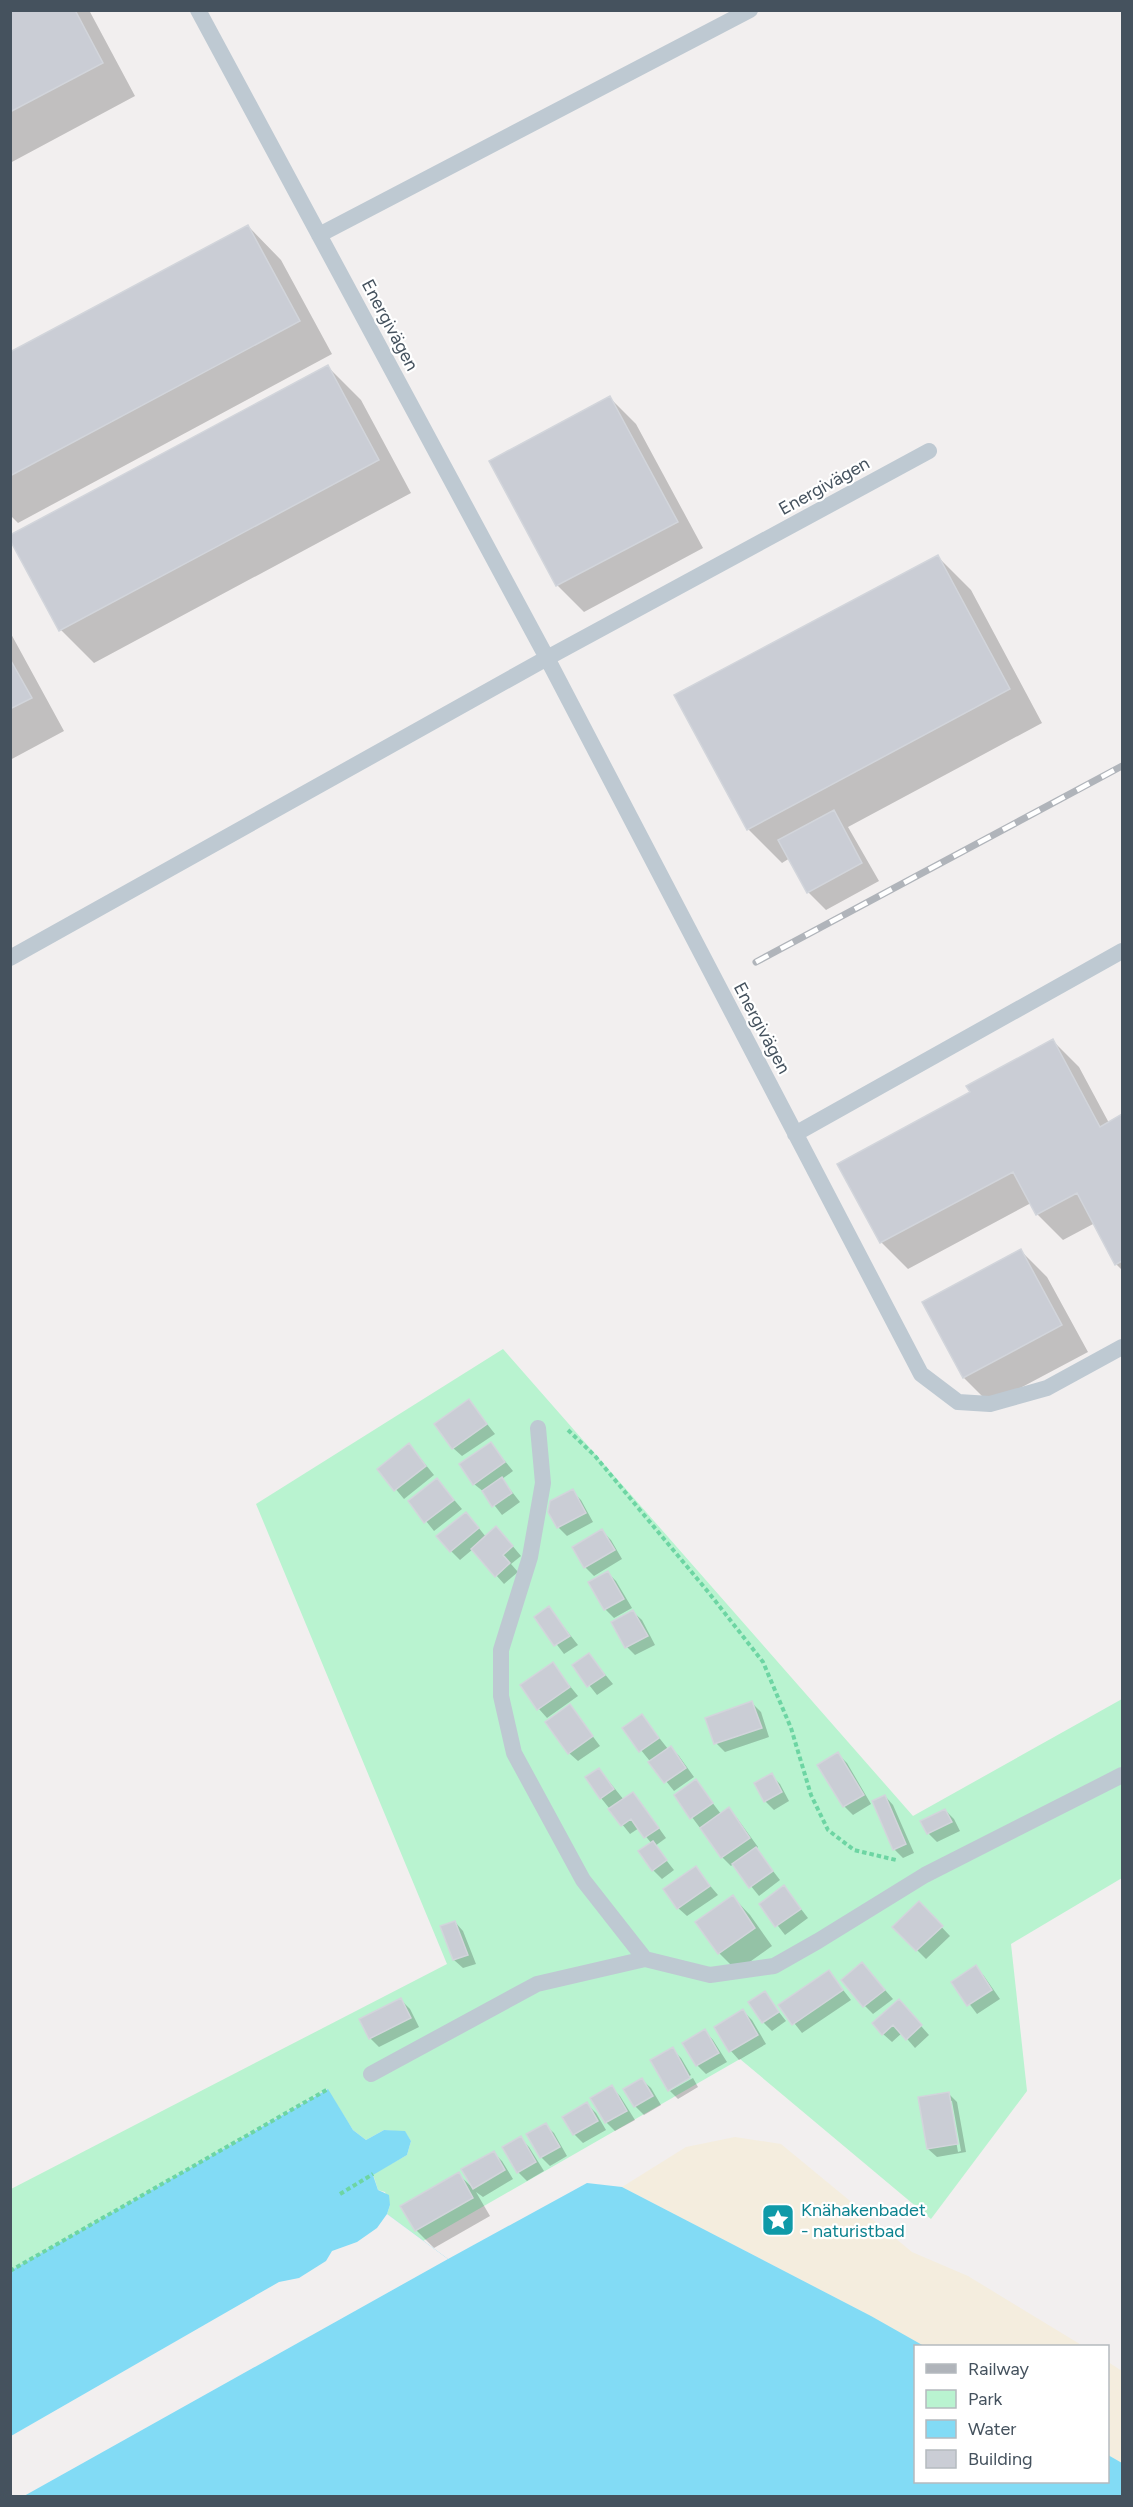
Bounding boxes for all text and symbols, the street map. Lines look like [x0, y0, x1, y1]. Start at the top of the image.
street label: Energivägen [357, 276, 423, 374]
street label: Energivägen [775, 452, 873, 520]
street label: Energivägen [729, 979, 795, 1077]
place label: Knähakenbadet - naturistbad [801, 2199, 926, 2242]
place icon: Knähakenbadet - naturistbad [760, 2202, 796, 2238]
legend [914, 2345, 1109, 2483]
text: Railway [968, 2358, 1030, 2380]
text: Park [968, 2388, 1003, 2410]
text: Water [968, 2418, 1016, 2440]
text: Building [968, 2448, 1033, 2470]

